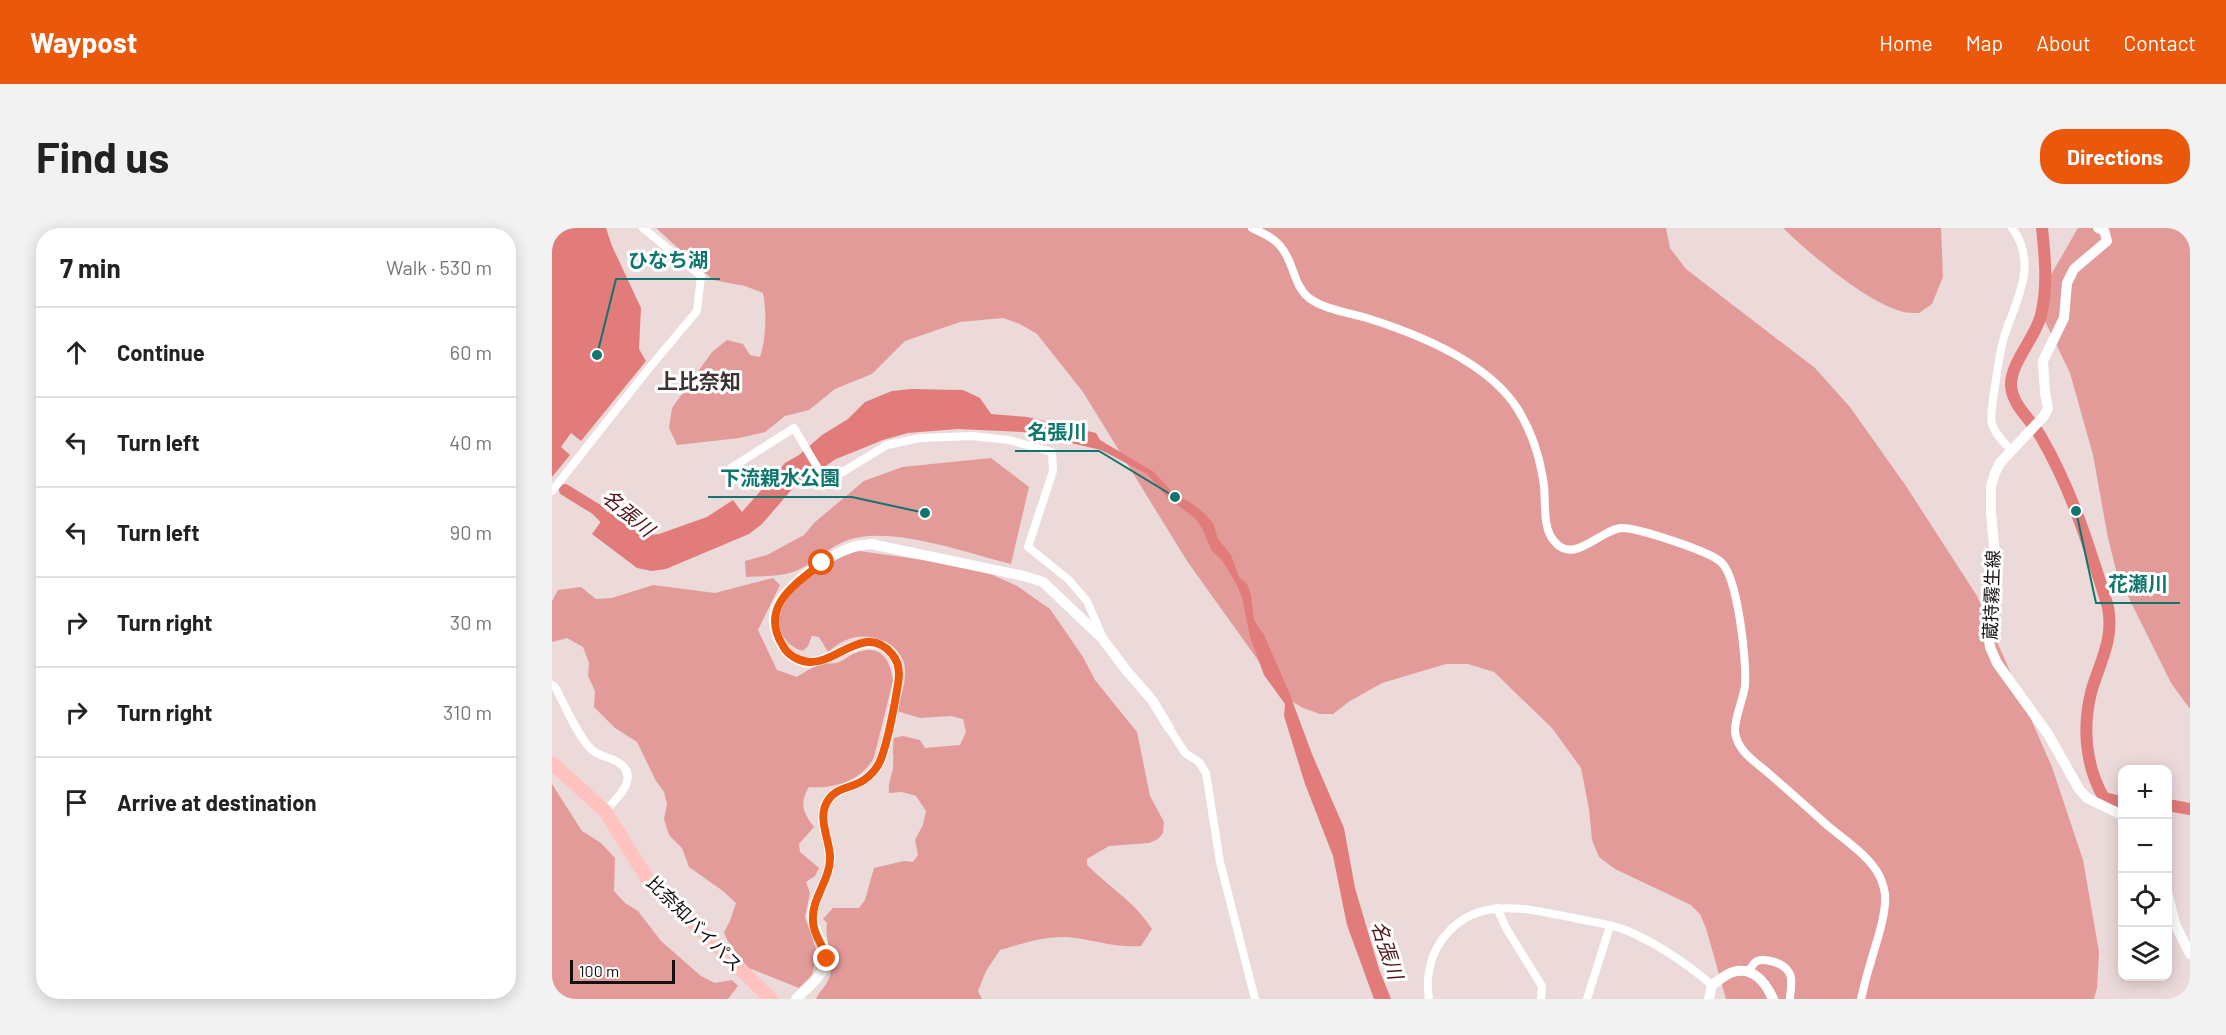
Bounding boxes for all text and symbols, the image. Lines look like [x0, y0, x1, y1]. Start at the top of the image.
text: Waypost [30, 25, 137, 59]
text: Home [1879, 30, 1933, 55]
text: Map [1966, 30, 2003, 55]
text: About [2036, 30, 2091, 55]
text: Contact [2124, 30, 2196, 55]
button: Directions [2040, 129, 2190, 184]
text: Find us [36, 131, 169, 181]
callout: ひなち湖 [616, 241, 720, 279]
text: ひなち湖 [628, 247, 708, 271]
text: 7 min [60, 252, 121, 283]
text: Walk · 530 m [386, 255, 492, 279]
icon: ahead [60, 336, 93, 369]
text: Continue [117, 339, 205, 365]
text: 60 m [450, 340, 492, 364]
district label: 上比奈知 [657, 368, 741, 393]
callout: 名張川 [1015, 413, 1099, 451]
text: 名張川 [1027, 419, 1087, 443]
icon: left [60, 426, 93, 459]
text: Turn left [117, 429, 200, 455]
text: 40 m [449, 430, 492, 454]
callout: 下流親水公園 [708, 459, 852, 497]
text: 下流親水公園 [720, 465, 840, 489]
water label: 名張川 [598, 484, 661, 542]
icon: left [60, 516, 93, 549]
text: Turn left [117, 519, 200, 545]
text: 90 m [450, 520, 492, 544]
route start [808, 549, 834, 575]
street label: 蔵持霧生線 [1978, 550, 2004, 640]
callout: 花瀬川 [2096, 565, 2180, 603]
text: 花瀬川 [2108, 571, 2168, 595]
icon: right [60, 606, 93, 639]
text: Turn right [117, 609, 212, 635]
text: 30 m [450, 610, 492, 634]
icon: right [60, 696, 93, 729]
text: Turn right [117, 699, 212, 725]
text: 310 m [443, 700, 492, 724]
map controls [2118, 765, 2172, 981]
button: + [2118, 765, 2172, 819]
icon: arrive [60, 786, 93, 819]
text: Arrive at destination [117, 789, 316, 815]
button: − [2118, 819, 2172, 873]
street label: 比奈知バイパス [643, 871, 747, 975]
button: locate [2118, 873, 2172, 927]
water label: 名張川 [1367, 917, 1409, 984]
button: layers [2118, 927, 2172, 981]
route end [813, 945, 839, 971]
scale bar [570, 957, 675, 984]
text: 100 m [579, 961, 619, 980]

